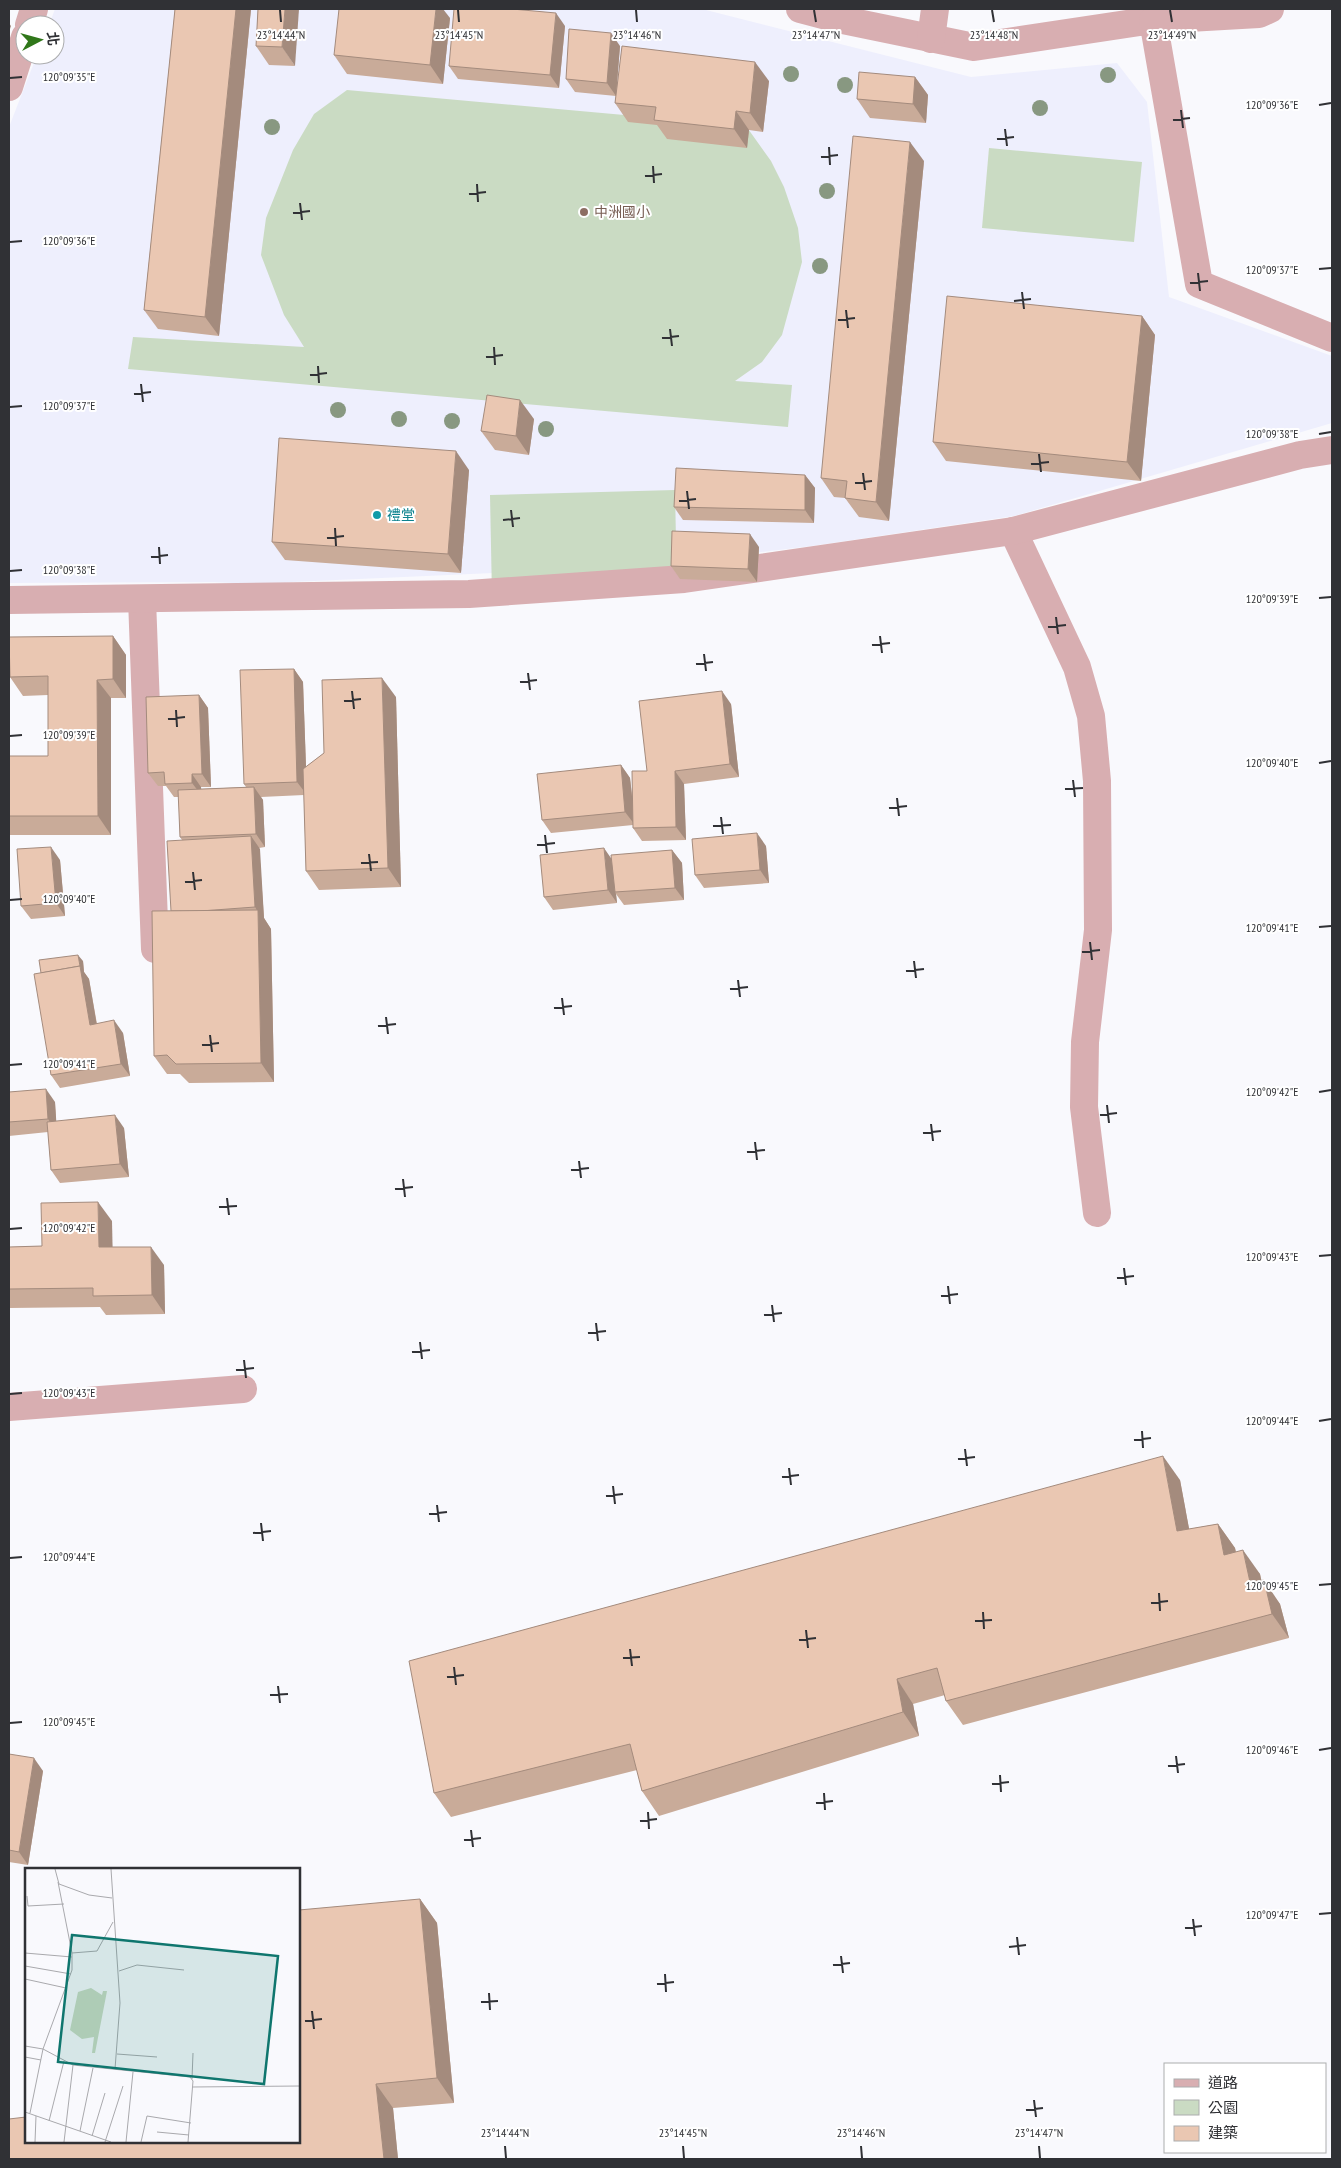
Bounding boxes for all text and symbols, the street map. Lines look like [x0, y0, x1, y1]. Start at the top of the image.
north arrow [15, 15, 65, 65]
text: 23°14'44"N [257, 27, 305, 42]
text: 23°14'45"N [435, 27, 483, 42]
text: 23°14'46"N [613, 27, 661, 42]
text: 23°14'47"N [792, 27, 840, 42]
text: 23°14'48"N [970, 27, 1018, 42]
text: 23°14'49"N [1148, 27, 1196, 42]
text: 北 [43, 31, 63, 47]
text: 120°09'35"E [43, 69, 95, 84]
text: 120°09'36"E [1246, 97, 1298, 112]
place label: 中洲國小 [594, 203, 650, 221]
marker: 中洲國小 [578, 206, 590, 218]
text: 120°09'36"E [43, 233, 95, 248]
text: 120°09'37"E [1246, 262, 1298, 277]
text: 120°09'37"E [43, 398, 95, 413]
text: 120°09'38"E [1246, 426, 1298, 441]
place label: 禮堂 [387, 506, 415, 524]
marker: 禮堂 [371, 509, 383, 521]
text: 120°09'38"E [43, 562, 95, 577]
text: 120°09'39"E [1246, 591, 1298, 606]
text: 120°09'39"E [43, 727, 95, 742]
text: 120°09'40"E [1246, 755, 1298, 770]
text: 120°09'40"E [43, 891, 95, 906]
text: 120°09'41"E [1246, 920, 1298, 935]
text: 120°09'41"E [43, 1056, 95, 1071]
text: 120°09'42"E [1246, 1084, 1298, 1099]
text: 120°09'42"E [43, 1220, 95, 1235]
text: 120°09'43"E [1246, 1249, 1298, 1264]
text: 120°09'43"E [43, 1385, 95, 1400]
text: 120°09'44"E [1246, 1413, 1298, 1428]
text: 120°09'44"E [43, 1549, 95, 1564]
text: 120°09'45"E [1246, 1578, 1298, 1593]
text: 120°09'45"E [43, 1714, 95, 1729]
text: 120°09'46"E [1246, 1742, 1298, 1757]
inset map [25, 1868, 300, 2143]
text: 120°09'47"E [1246, 1907, 1298, 1922]
legend [1164, 2063, 1326, 2153]
text: 道路 [1208, 2073, 1238, 2092]
text: 公園 [1208, 2098, 1238, 2117]
text: 建築 [1208, 2123, 1238, 2142]
text: 23°14'44"N [481, 2125, 529, 2140]
text: 23°14'45"N [659, 2125, 707, 2140]
text: 23°14'46"N [837, 2125, 885, 2140]
text: 23°14'47"N [1015, 2125, 1063, 2140]

